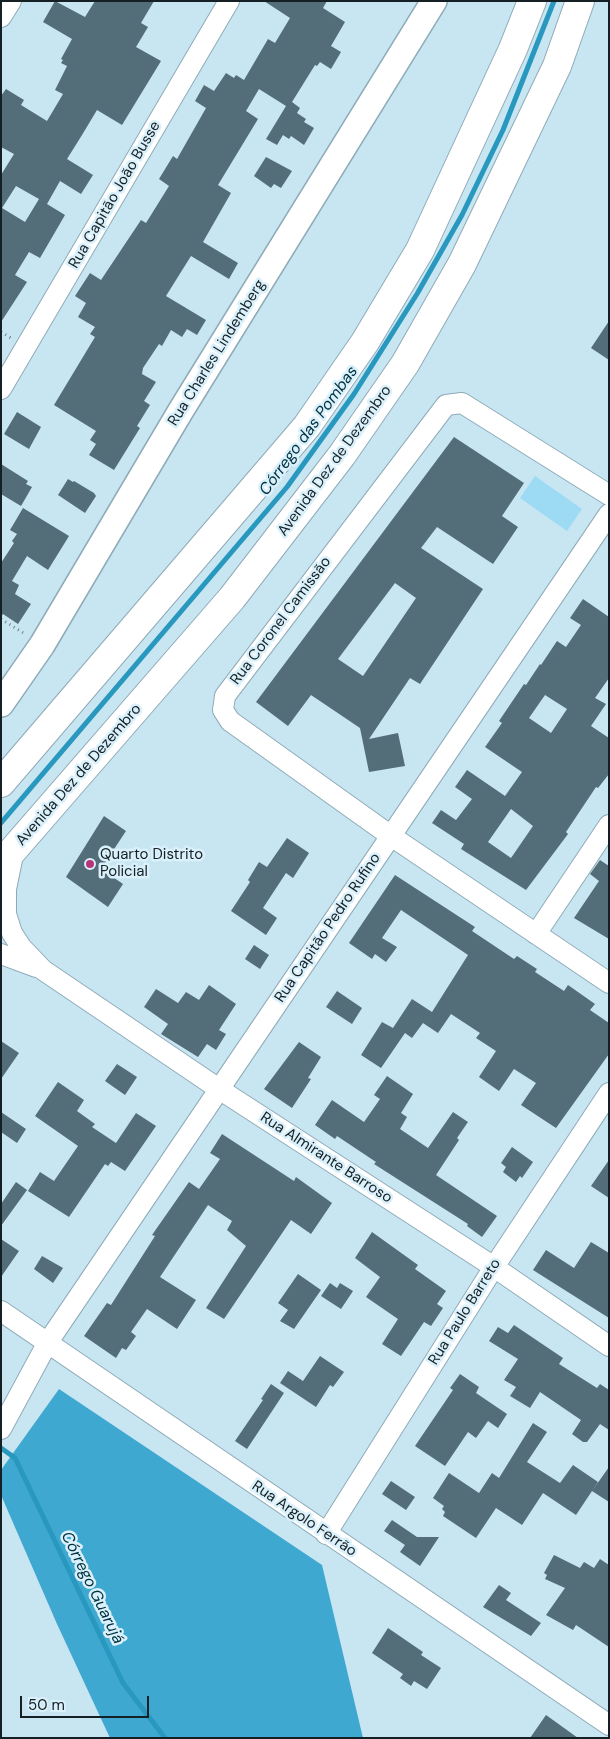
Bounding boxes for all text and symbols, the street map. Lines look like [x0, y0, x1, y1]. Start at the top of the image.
street label: Rua Capitão João Busse [65, 118, 165, 272]
street label: Rua Charles Lindemberg [165, 276, 269, 430]
water label: Córrego das Pombas [256, 363, 362, 499]
street label: Avenida Dez de Dezembro [274, 382, 396, 540]
street label: Rua Coronel Camissão [227, 553, 335, 689]
street label: Avenida Dez de Dezembro [13, 701, 145, 849]
place label: Quarto Distrito Policial [100, 846, 203, 881]
street label: Rua Capitão Pedro Rufino [271, 850, 385, 1006]
marker: Quarto Distrito Policial [84, 858, 96, 870]
street label: Rua Almirante Barroso [257, 1109, 395, 1207]
street label: Rua Paulo Barreto [425, 1256, 505, 1368]
street label: Rua Argolo Ferrão [248, 1477, 360, 1561]
water label: Córrego Guarujá [57, 1529, 127, 1647]
scale bar [22, 1686, 151, 1718]
text: 50 m [28, 1695, 65, 1715]

